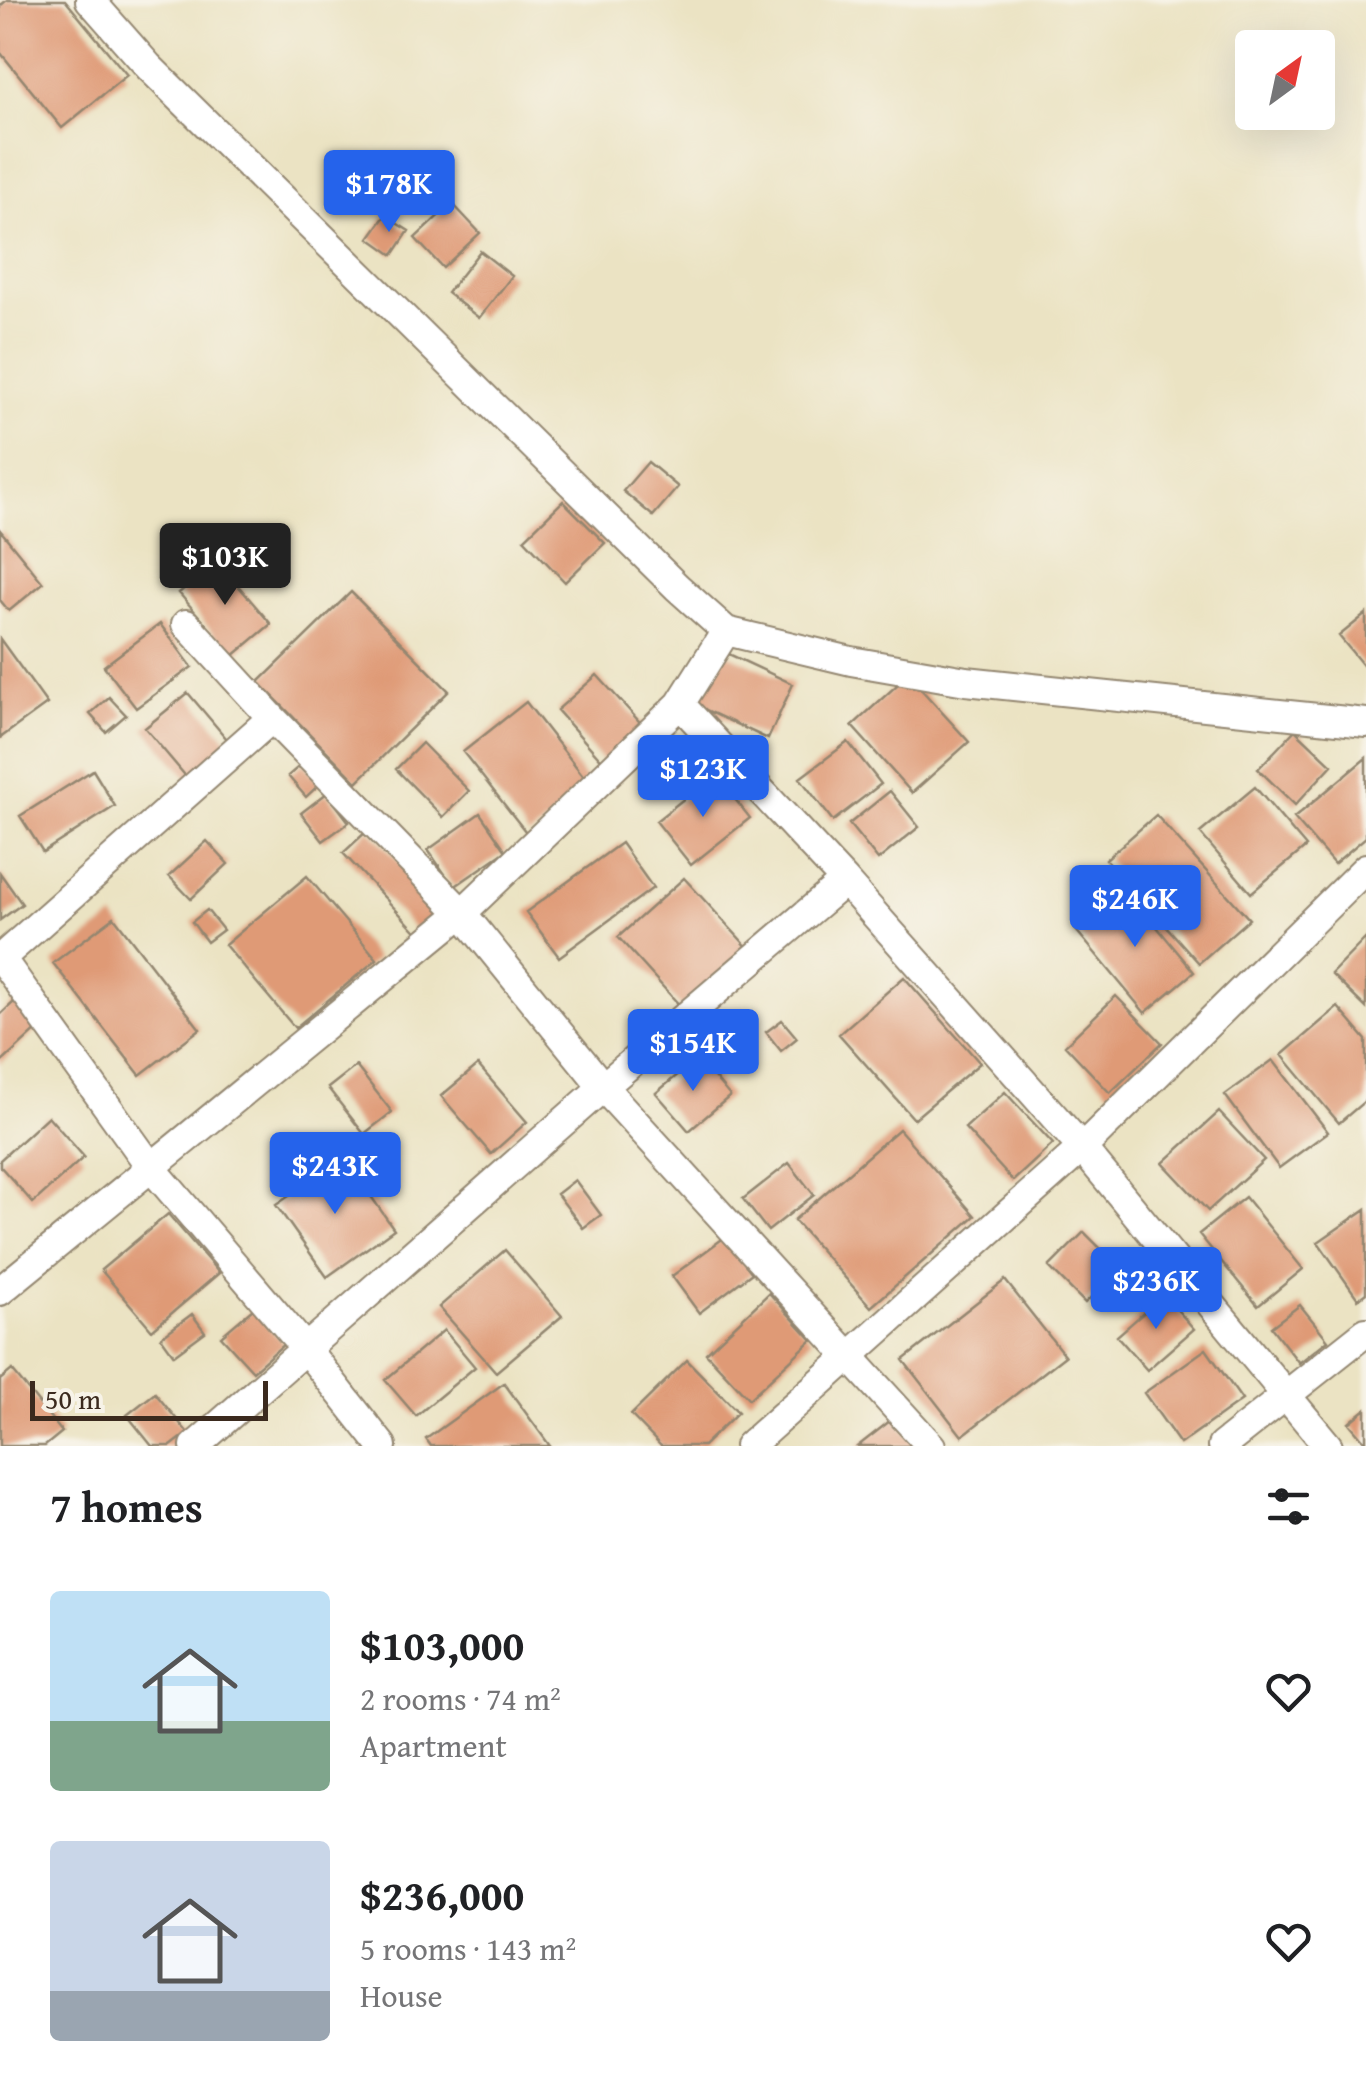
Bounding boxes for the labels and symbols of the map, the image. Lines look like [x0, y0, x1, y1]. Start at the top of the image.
north arrow [1235, 30, 1335, 130]
pin: $178K [319, 150, 459, 235]
pin: $103K [155, 523, 295, 608]
pin: $123K [633, 735, 773, 820]
pin: $246K [1065, 865, 1205, 950]
pin: $154K [623, 1009, 763, 1094]
pin: $243K [265, 1132, 405, 1217]
pin: $236K [1086, 1247, 1226, 1332]
scale bar [30, 1376, 268, 1420]

